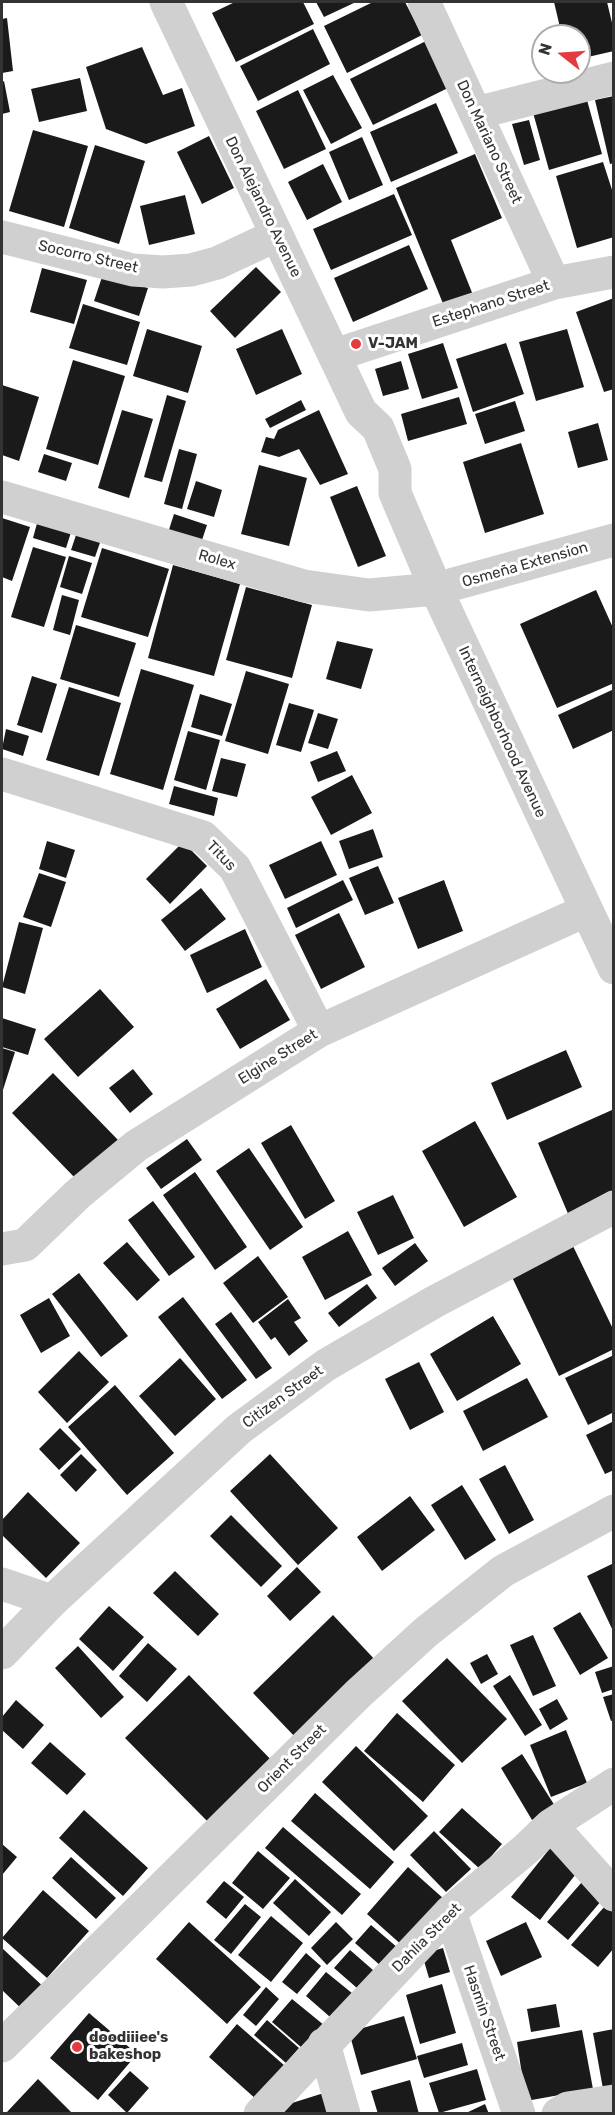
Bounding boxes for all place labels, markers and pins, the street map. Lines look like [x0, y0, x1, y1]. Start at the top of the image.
place label: V-JAM [368, 335, 418, 353]
marker: V-JAM [349, 337, 363, 351]
place label: doodiiiee's bakeshop [89, 2029, 168, 2064]
marker: doodiiiee's bakeshop [70, 2040, 84, 2054]

